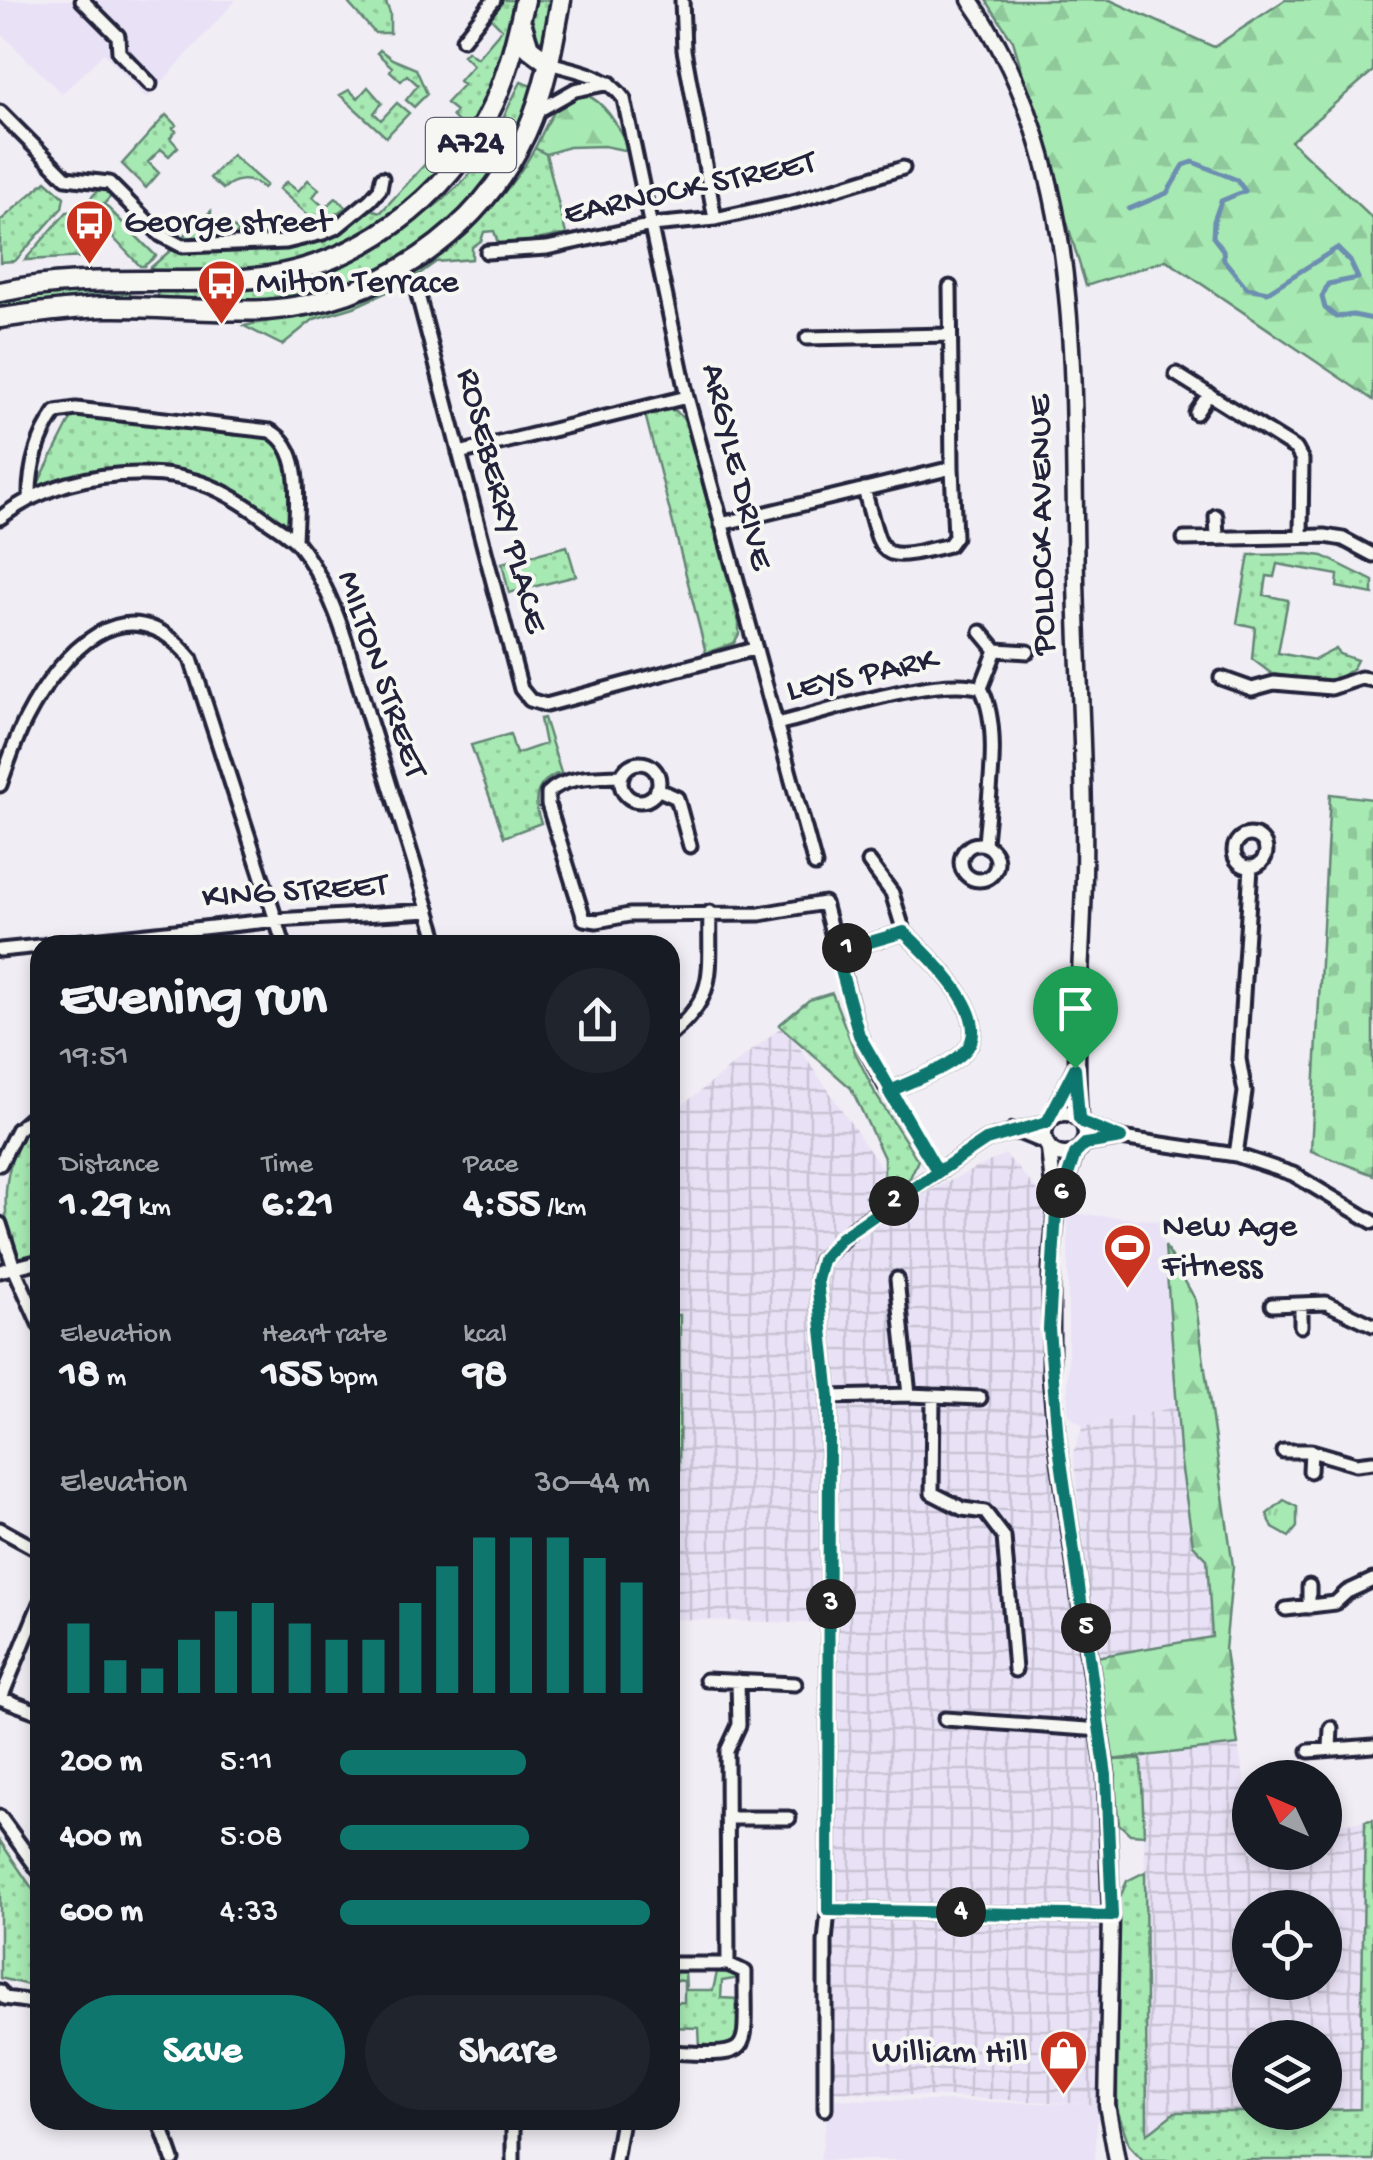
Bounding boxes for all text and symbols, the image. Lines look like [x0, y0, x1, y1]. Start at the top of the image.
road number: A724 [426, 118, 516, 172]
street label: EARNOCK STREET [560, 143, 821, 237]
bus stop icon: George street [63, 198, 115, 266]
place label: George street [124, 204, 334, 245]
bus stop icon: Milton Terrace [195, 258, 247, 326]
place label: Milton Terrace [256, 264, 460, 305]
street label: ARGYLE DRIVE [690, 360, 781, 576]
street label: ROSEBERRY PLACE [445, 364, 555, 639]
street label: POLLOCK AVENUE [1021, 393, 1067, 657]
street label: MILTON STREET [325, 566, 435, 785]
street label: LEYS PARK [783, 640, 945, 713]
street label: KING STREET [201, 866, 391, 920]
pin: 1 [822, 923, 872, 973]
text: 1 [841, 931, 853, 964]
pin [1033, 966, 1118, 1069]
button: share [545, 968, 650, 1073]
text: Evening run [60, 969, 327, 1033]
icon: arrive [1048, 981, 1103, 1036]
text: 19:51 [60, 1039, 129, 1077]
text: Distance [60, 1149, 159, 1182]
text: Time [262, 1149, 313, 1182]
text: Pace [463, 1149, 518, 1182]
pin: 6 [1036, 1168, 1086, 1218]
pin: 2 [869, 1176, 919, 1226]
text: 6 [1054, 1176, 1068, 1209]
text: 1.29 [60, 1182, 132, 1231]
text: 6:21 [262, 1182, 334, 1231]
text: 4:55 [463, 1182, 541, 1231]
text: 2 [887, 1184, 901, 1217]
text: km [132, 1192, 171, 1225]
text: /km [541, 1192, 586, 1225]
place label: New Age Fitness [1161, 1208, 1298, 1289]
sports icon: New Age Fitness [1101, 1222, 1153, 1290]
text: Elevation [60, 1319, 171, 1352]
text: Heart rate [262, 1319, 387, 1352]
text: kcal [463, 1319, 507, 1352]
text: 18 [60, 1352, 100, 1401]
text: 155 [262, 1352, 323, 1401]
text: 98 [463, 1352, 507, 1401]
text: m [100, 1362, 127, 1395]
text: bpm [323, 1362, 378, 1395]
text: Elevation [60, 1465, 187, 1503]
text: 30–44 m [535, 1465, 650, 1503]
pin: 3 [806, 1579, 856, 1629]
text: 3 [824, 1587, 838, 1620]
pin: 5 [1061, 1603, 1111, 1653]
text: 5 [1079, 1611, 1093, 1644]
text: 200 m [60, 1744, 142, 1782]
text: 5:11 [220, 1744, 273, 1782]
north arrow [1232, 1760, 1342, 1870]
map controls [1232, 1760, 1342, 2130]
text: 400 m [60, 1819, 142, 1857]
text: 5:08 [220, 1819, 283, 1857]
pin: 4 [936, 1887, 986, 1937]
button: locate [1232, 1890, 1342, 2000]
text: 600 m [60, 1894, 143, 1932]
text: 4:33 [220, 1894, 278, 1932]
text: 4 [954, 1895, 968, 1928]
button: Save [60, 1995, 345, 2110]
button: Share [365, 1995, 650, 2110]
button: layers [1232, 2020, 1342, 2130]
shop icon: William Hill [1037, 2028, 1089, 2096]
place label: William Hill [872, 2034, 1028, 2075]

